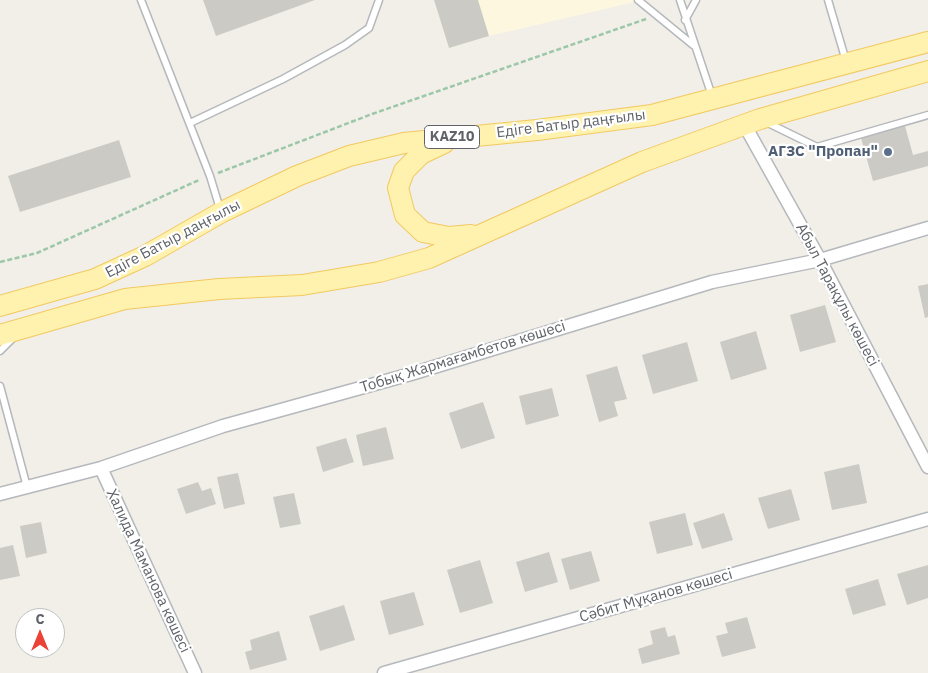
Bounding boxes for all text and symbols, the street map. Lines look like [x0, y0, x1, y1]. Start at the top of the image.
street label: Едіге Батыр даңғылы [495, 106, 647, 142]
road number: KAZ10 [424, 125, 480, 148]
place label: АГЗС "Пропан" [768, 143, 878, 161]
marker: АГЗС "Пропан" [882, 146, 894, 158]
street label: Едіге Батыр даңғылы [103, 196, 243, 282]
street label: Абыл Тарақұлы көшесі [792, 220, 882, 370]
street label: Тобық Жармағамбетов көшесі [358, 317, 568, 397]
street label: Халида Маманова көшесі [102, 486, 194, 656]
street label: Сәбит Мұқанов көшесі [577, 566, 735, 626]
north arrow [15, 608, 65, 658]
text: С [35, 610, 45, 628]

